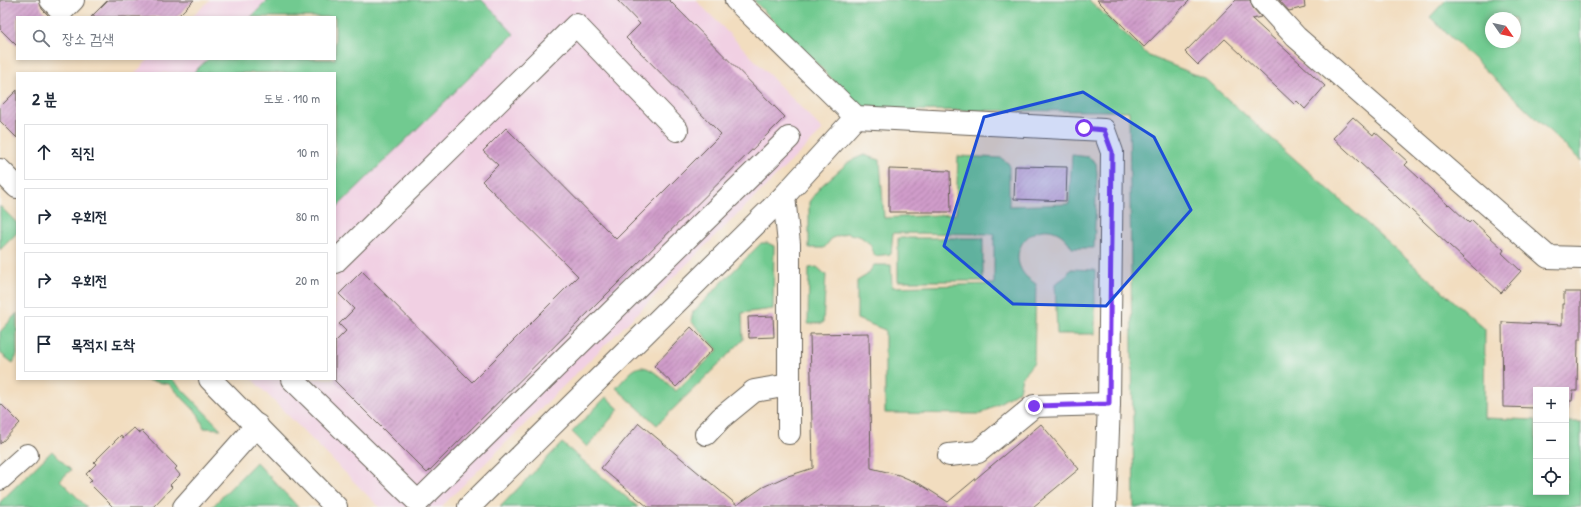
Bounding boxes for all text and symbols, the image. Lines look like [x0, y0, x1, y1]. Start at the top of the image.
north arrow [1485, 12, 1521, 48]
search box [16, 16, 336, 60]
icon: search [30, 27, 52, 49]
text: 장소 검색 [62, 28, 114, 49]
text: 2 분 [32, 87, 58, 110]
text: 도보 · 110 m [263, 89, 320, 107]
route start [1075, 119, 1093, 137]
icon: ahead [33, 141, 55, 163]
text: 직진 [71, 142, 95, 163]
text: 10 m [297, 143, 319, 161]
icon: right [33, 205, 55, 227]
text: 우회전 [71, 206, 107, 227]
text: 80 m [296, 207, 319, 225]
icon: right [33, 269, 55, 291]
text: 우회전 [71, 270, 107, 291]
text: 20 m [295, 271, 319, 289]
icon: arrive [33, 333, 55, 355]
text: 목적지 도착 [71, 334, 135, 355]
map controls [1533, 387, 1569, 495]
button: + [1533, 387, 1569, 423]
route end [1025, 397, 1043, 415]
button: − [1533, 423, 1569, 459]
button: locate [1533, 459, 1569, 495]

